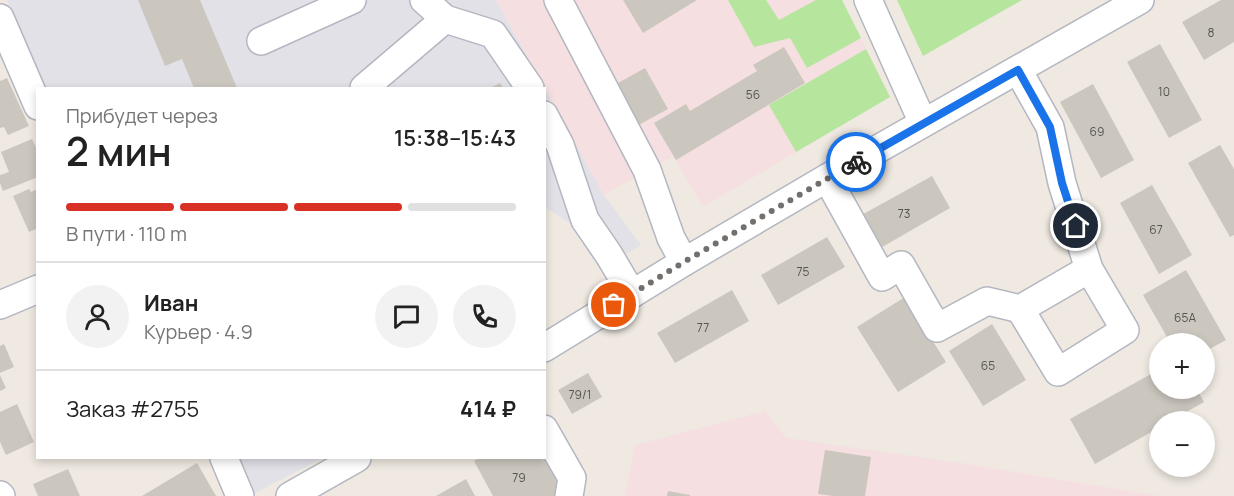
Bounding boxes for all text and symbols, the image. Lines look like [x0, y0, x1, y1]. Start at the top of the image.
house number: 8 [1208, 24, 1215, 41]
house number: 10 [1158, 83, 1170, 100]
house number: 56 [746, 86, 760, 103]
text: Прибудет через [66, 102, 218, 129]
text: 15:38–15:43 [394, 123, 516, 153]
house number: 69 [1090, 123, 1104, 140]
text: 2 мин [66, 124, 172, 178]
courier [826, 132, 886, 192]
icon: bike [840, 146, 873, 179]
pin [1050, 200, 1101, 251]
house number: 73 [898, 205, 910, 222]
icon: home [1059, 209, 1092, 242]
text: В пути · 110 m [66, 220, 187, 247]
house number: 67 [1149, 221, 1163, 238]
house number: 75 [797, 263, 810, 280]
pin [588, 279, 639, 330]
button: person [66, 285, 129, 348]
button: chat [375, 285, 438, 348]
button: phone [453, 285, 516, 348]
text: Иван [144, 288, 198, 318]
icon: bag [597, 288, 630, 321]
house number: 65А [1174, 309, 1196, 326]
text: Курьер · 4.9 [144, 318, 253, 345]
house number: 77 [697, 319, 709, 336]
map controls [1149, 333, 1215, 477]
button: + [1149, 333, 1215, 399]
house number: 65 [981, 357, 995, 374]
house number: 79/1 [569, 386, 591, 403]
text: Заказ #2755 [66, 394, 199, 424]
text: 414 ₽ [460, 394, 516, 424]
button: − [1149, 411, 1215, 477]
house number: 79 [512, 469, 526, 486]

